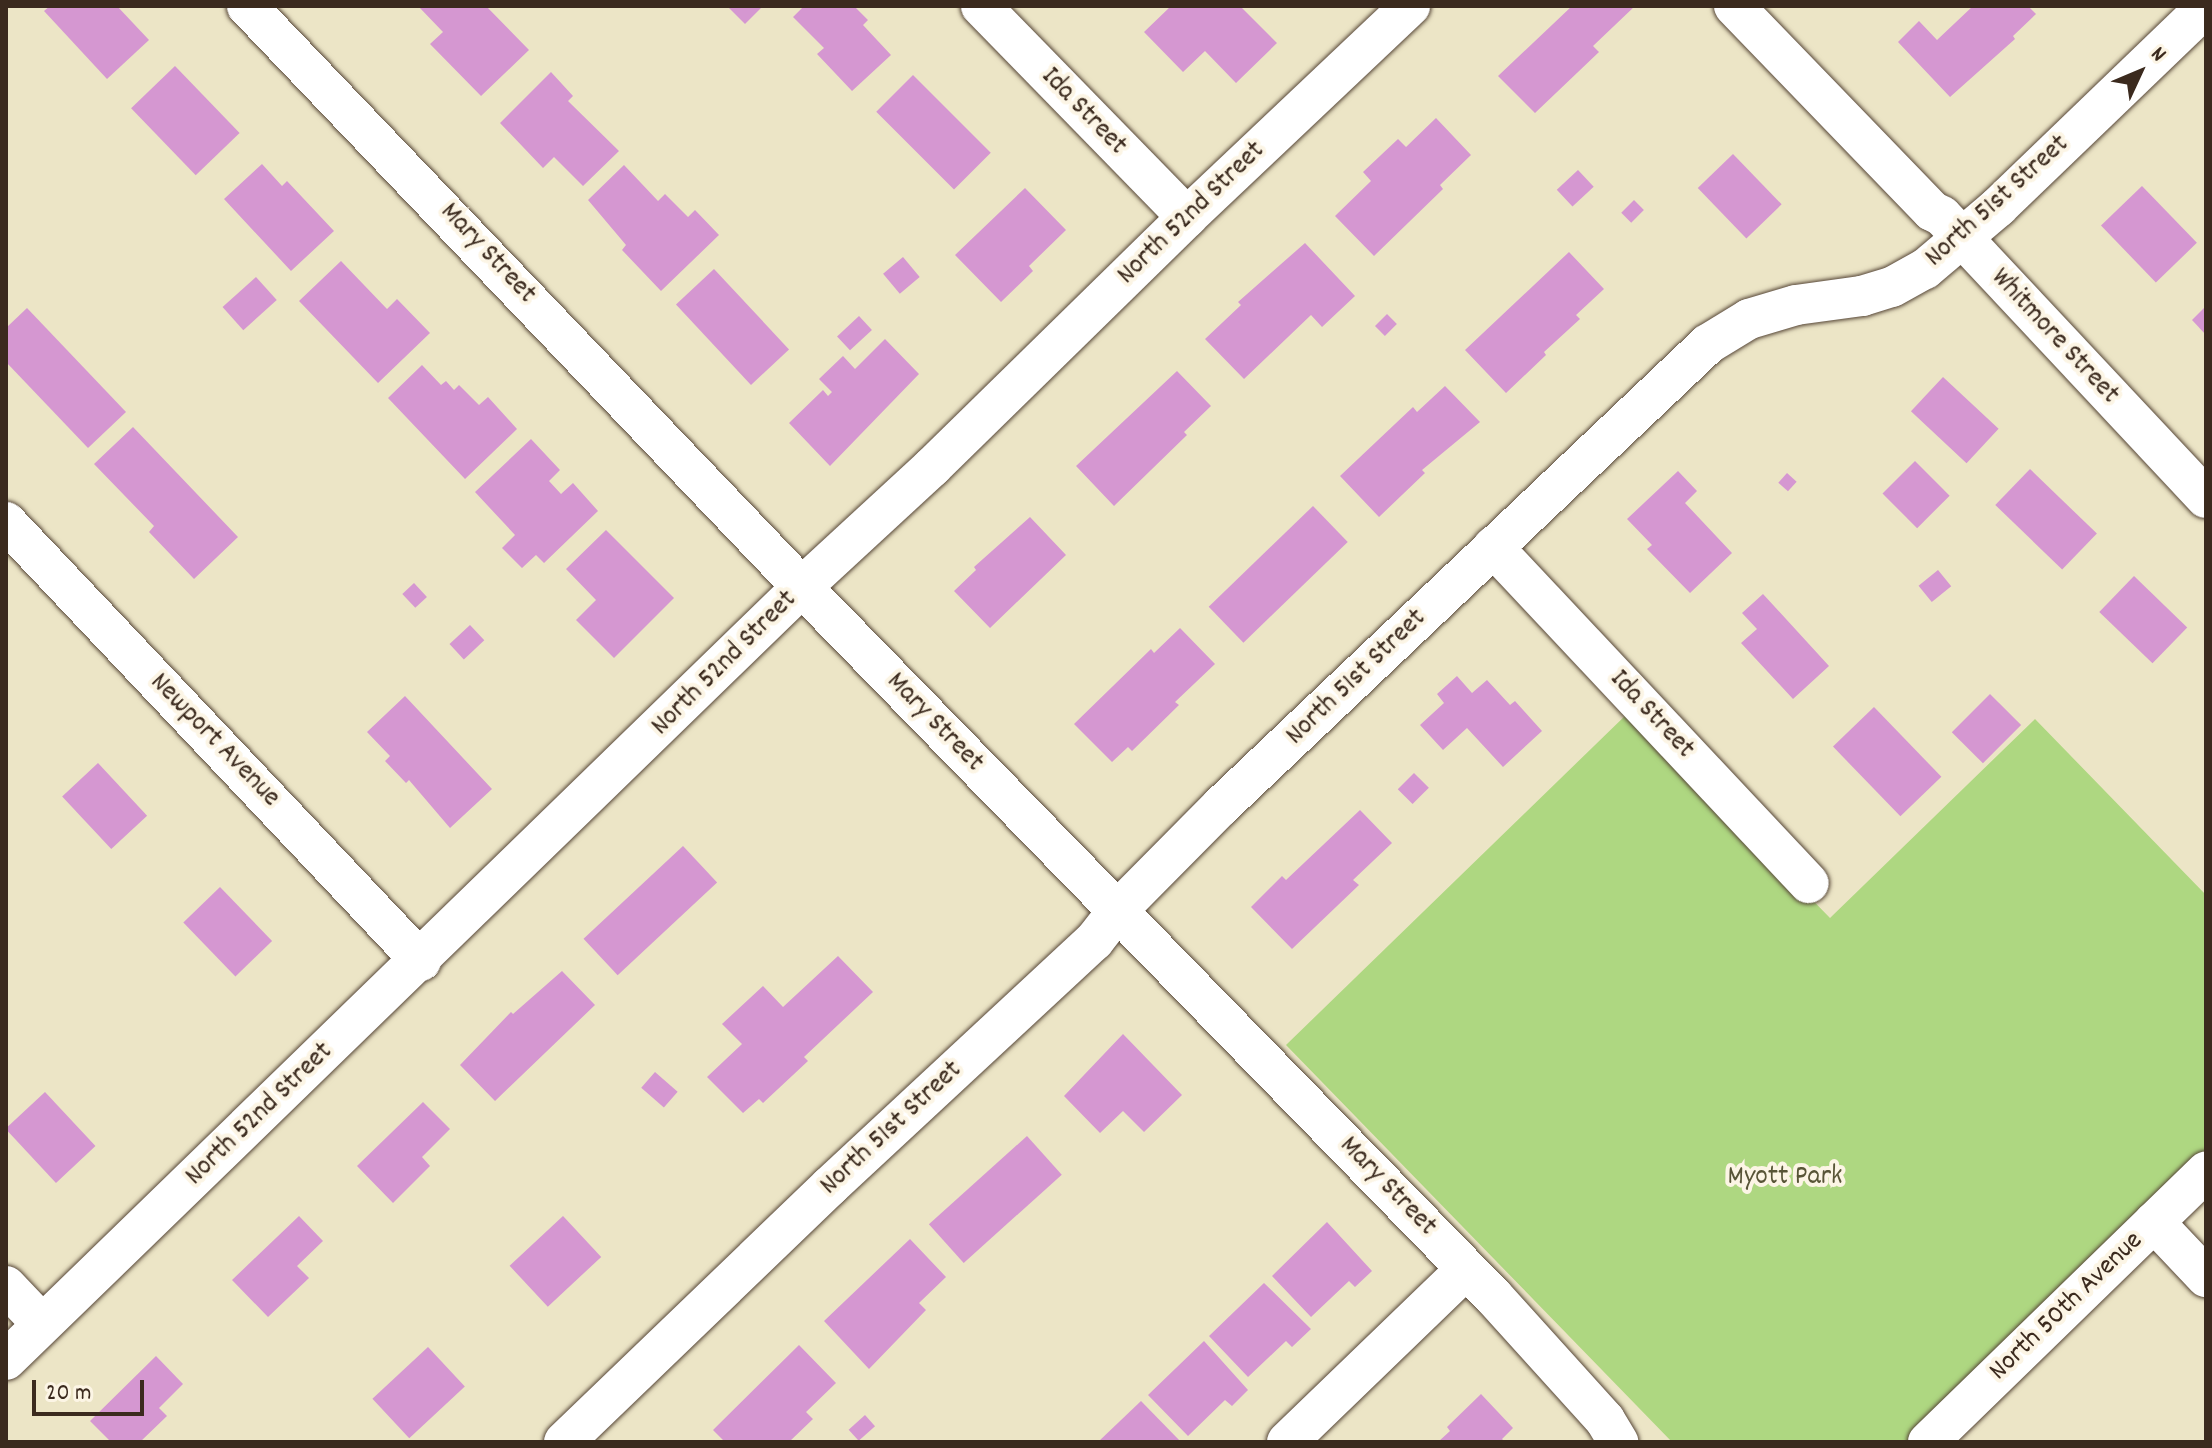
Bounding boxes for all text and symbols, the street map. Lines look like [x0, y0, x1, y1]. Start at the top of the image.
north arrow [2100, 32, 2180, 112]
text: N [2143, 40, 2173, 70]
street label: Ida Street [1033, 61, 1133, 163]
street label: North 51st Street [1919, 129, 2077, 275]
street label: North 52nd Street [1111, 135, 1273, 293]
street label: Mary Street [432, 197, 542, 311]
street label: Whitmore Street [1983, 262, 2125, 412]
street label: North 52nd Street [645, 584, 805, 744]
street label: North 51st Street [1280, 603, 1434, 753]
street label: Ida Street [1601, 664, 1701, 766]
street label: Mary Street [878, 666, 990, 780]
street label: Newport Avenue [142, 667, 286, 815]
street label: North 52nd Street [179, 1036, 341, 1194]
street label: North 51st Street [814, 1055, 970, 1203]
street label: Mary Street [1331, 1130, 1443, 1244]
park label: Myott Park [1728, 1161, 1842, 1195]
street label: North 50th Avenue [1983, 1225, 2151, 1389]
scale bar [36, 1364, 148, 1414]
text: 20 m [46, 1377, 92, 1411]

